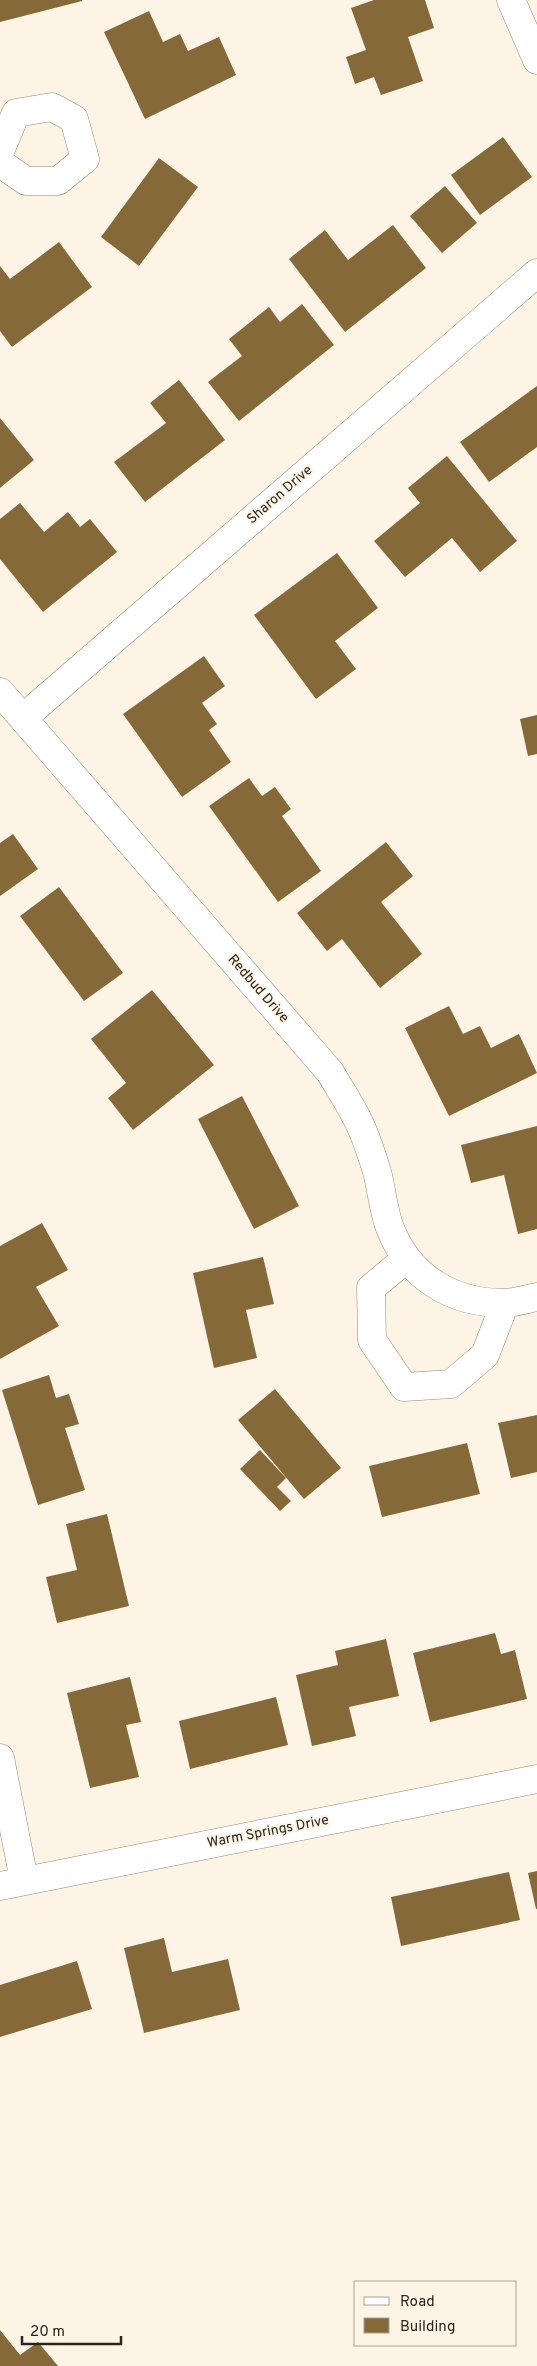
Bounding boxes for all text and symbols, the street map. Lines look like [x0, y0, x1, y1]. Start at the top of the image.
street label: Sharon Drive [244, 462, 316, 528]
street label: Redbud Drive [224, 951, 292, 1027]
street label: Warm Springs Drive [206, 1812, 330, 1852]
legend [354, 2281, 517, 2346]
text: Road [400, 2293, 435, 2312]
scale bar [22, 2314, 121, 2346]
text: Building [400, 2318, 455, 2337]
text: 20 m [30, 2323, 65, 2342]

